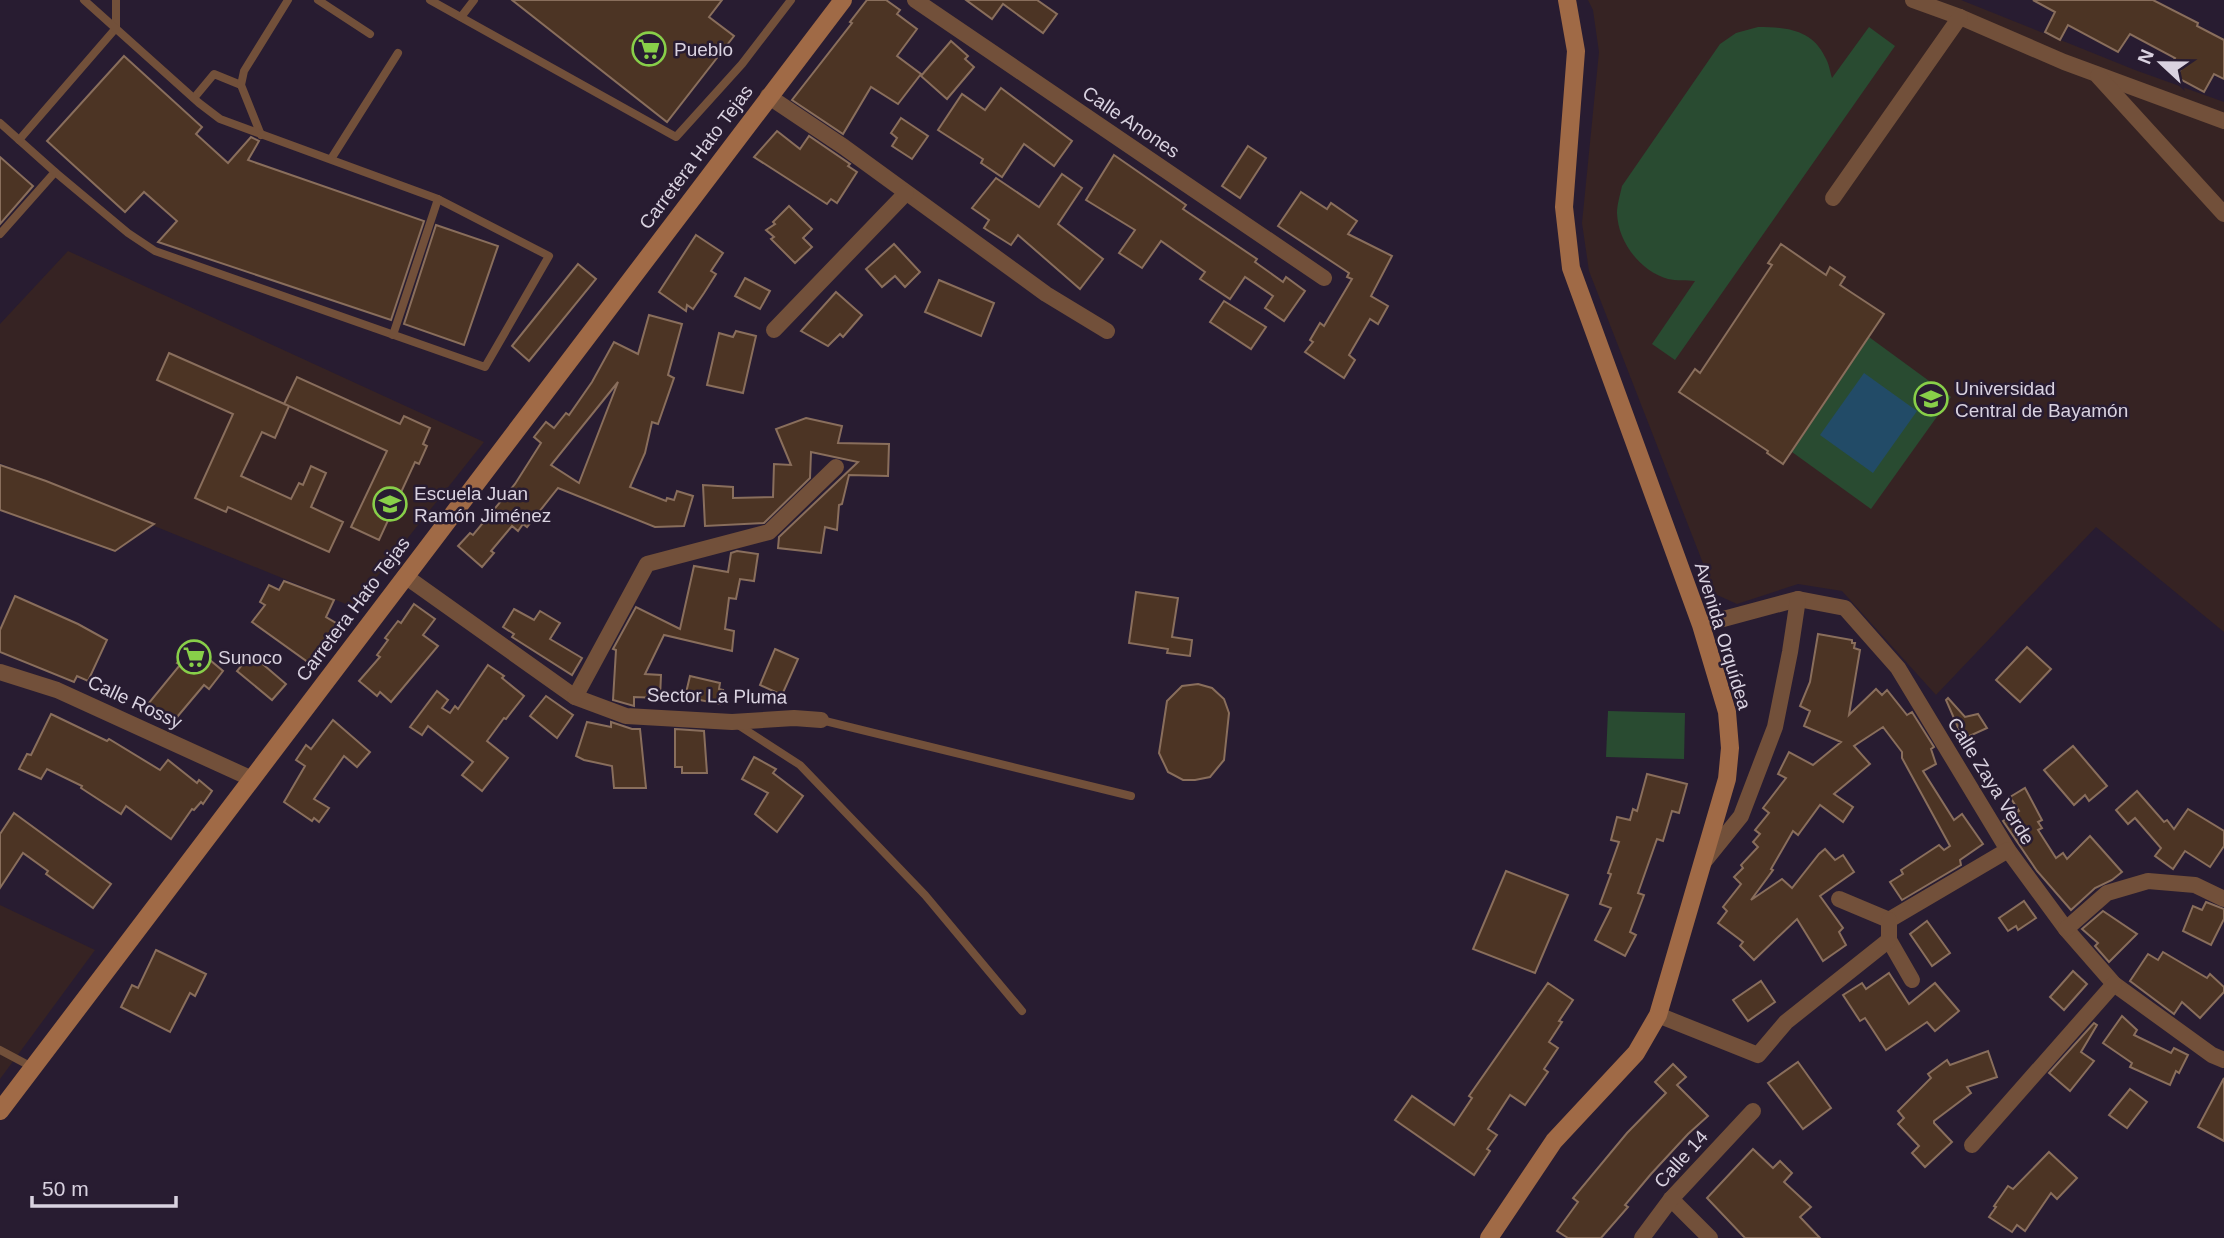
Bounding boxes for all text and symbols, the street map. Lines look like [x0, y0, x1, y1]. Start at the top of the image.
north arrow [2126, 28, 2196, 98]
supermarket icon: Pueblo [630, 30, 668, 68]
place label: Pueblo [674, 39, 733, 60]
text: N [2133, 47, 2158, 67]
street label: Carretera Hato Tejas [635, 81, 757, 233]
street label: Calle Anones [1079, 82, 1183, 162]
place label: Universidad Central de Bayamón [1955, 378, 2128, 421]
school or university icon: Universidad Central de Bayamón [1912, 380, 1950, 418]
place label: Escuela Juan Ramón Jiménez [414, 483, 551, 526]
school or university icon: Escuela Juan Ramón Jiménez [371, 485, 409, 523]
street label: Carretera Hato Tejas [292, 533, 414, 685]
street label: Avenida Orquídea [1691, 560, 1756, 713]
supermarket icon: Sunoco [175, 638, 213, 676]
place label: Sunoco [218, 647, 282, 668]
street label: Calle Rossy [85, 671, 186, 733]
street label: Sector La Pluma [647, 684, 788, 708]
street label: Calle Zaya Verde [1943, 714, 2039, 848]
street label: Calle 14 [1650, 1126, 1712, 1192]
scale bar [32, 1164, 175, 1208]
text: 50 m [42, 1177, 89, 1200]

